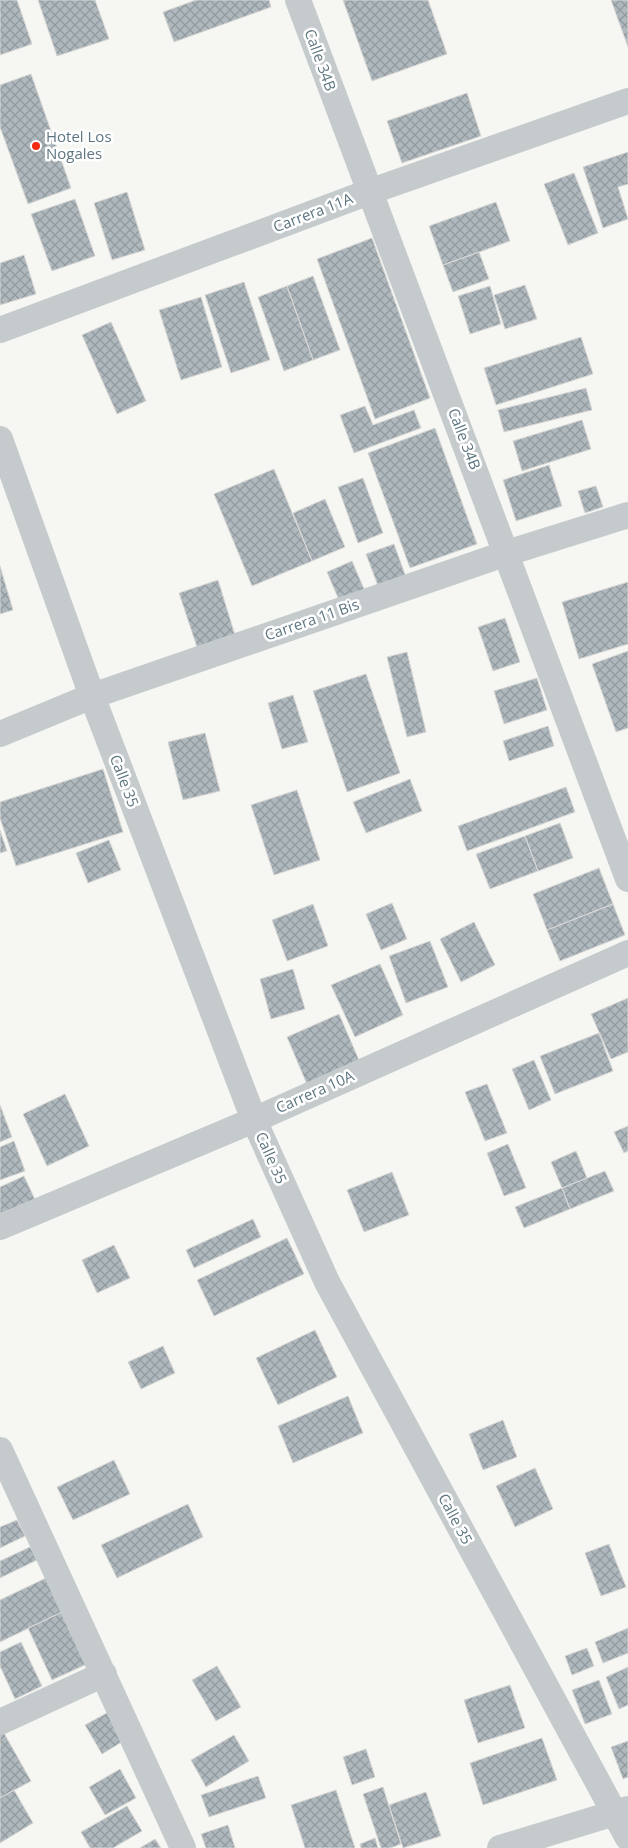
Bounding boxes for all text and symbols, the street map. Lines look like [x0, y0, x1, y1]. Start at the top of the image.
street label: Calle 34B [301, 26, 341, 93]
place label: Hotel Los Nogales [46, 126, 112, 163]
marker: Hotel Los Nogales [30, 140, 42, 152]
street label: Carrera 11A [270, 188, 356, 236]
street label: Calle 34B [444, 405, 486, 472]
street label: Carrera 11 Bis [262, 594, 362, 645]
street label: Calle 35 [106, 751, 144, 810]
street label: Carrera 10A [272, 1065, 357, 1117]
street label: Calle 35 [252, 1128, 292, 1187]
street label: Calle 35 [434, 1490, 478, 1547]

